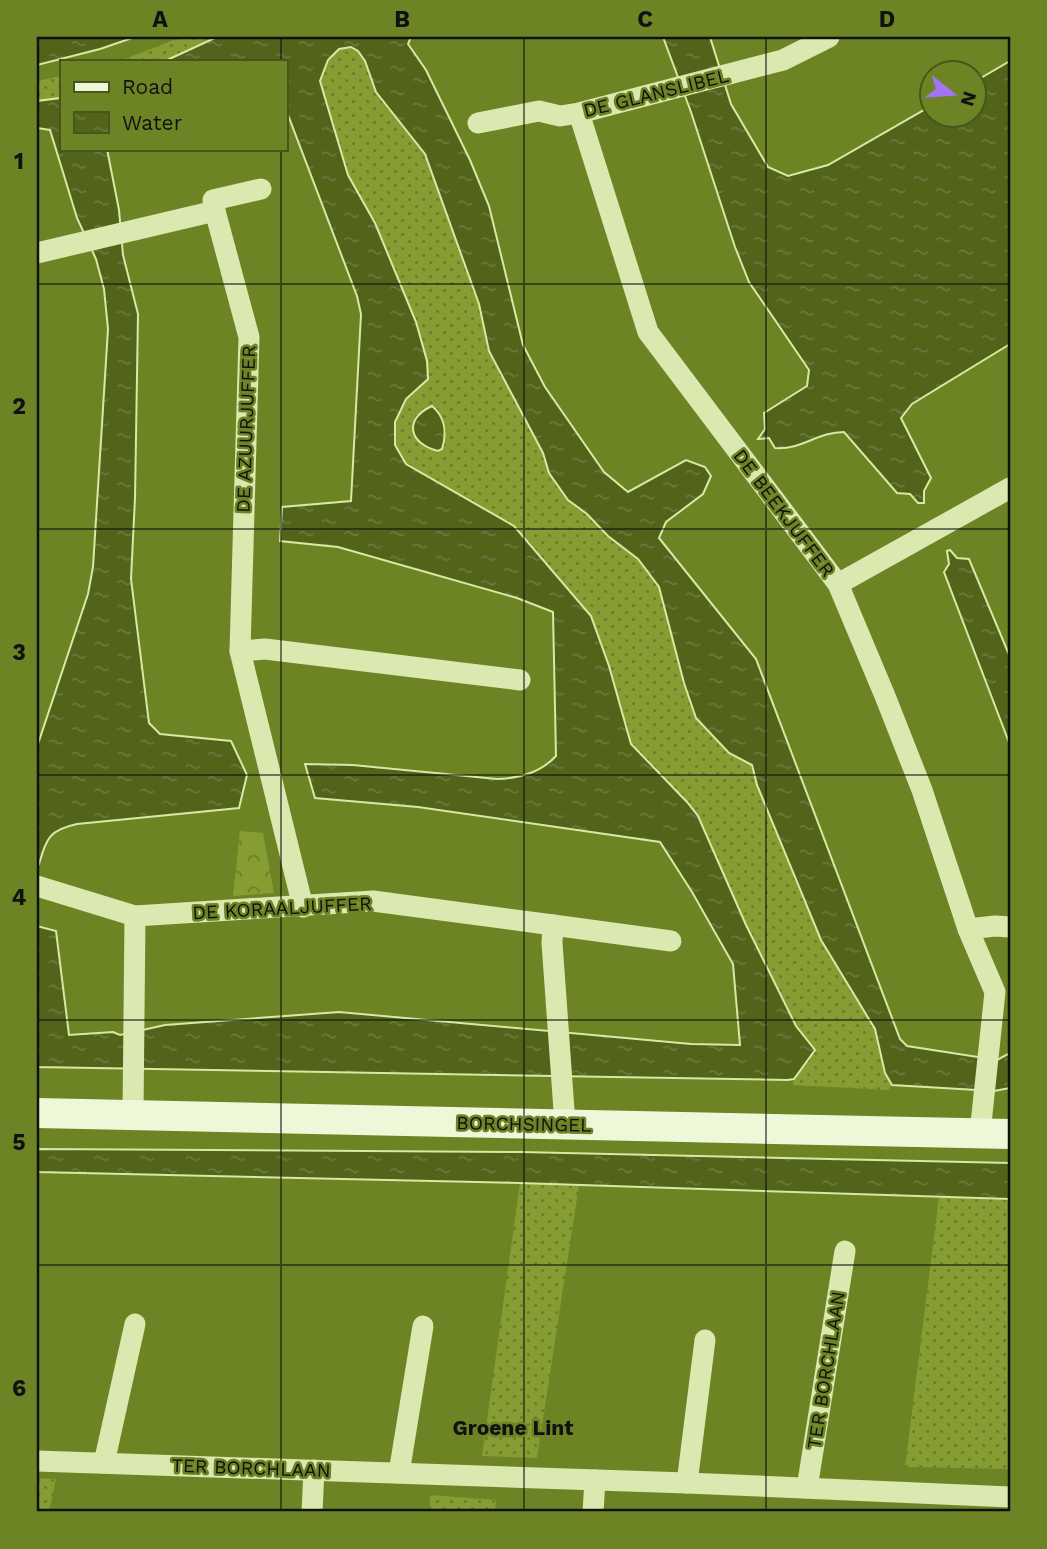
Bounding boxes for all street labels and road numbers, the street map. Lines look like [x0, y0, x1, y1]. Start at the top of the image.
street label: DE GLANSLIBEL [581, 64, 731, 122]
street label: DE AZUURJUFFER [232, 345, 260, 513]
street label: DE BEEKJUFFER [729, 445, 839, 581]
street label: DE KORAALJUFFER [192, 892, 372, 924]
street label: BORCHSINGEL [456, 1111, 592, 1137]
street label: TER BORCHLAAN [802, 1290, 850, 1450]
street label: TER BORCHLAAN [171, 1454, 331, 1482]

